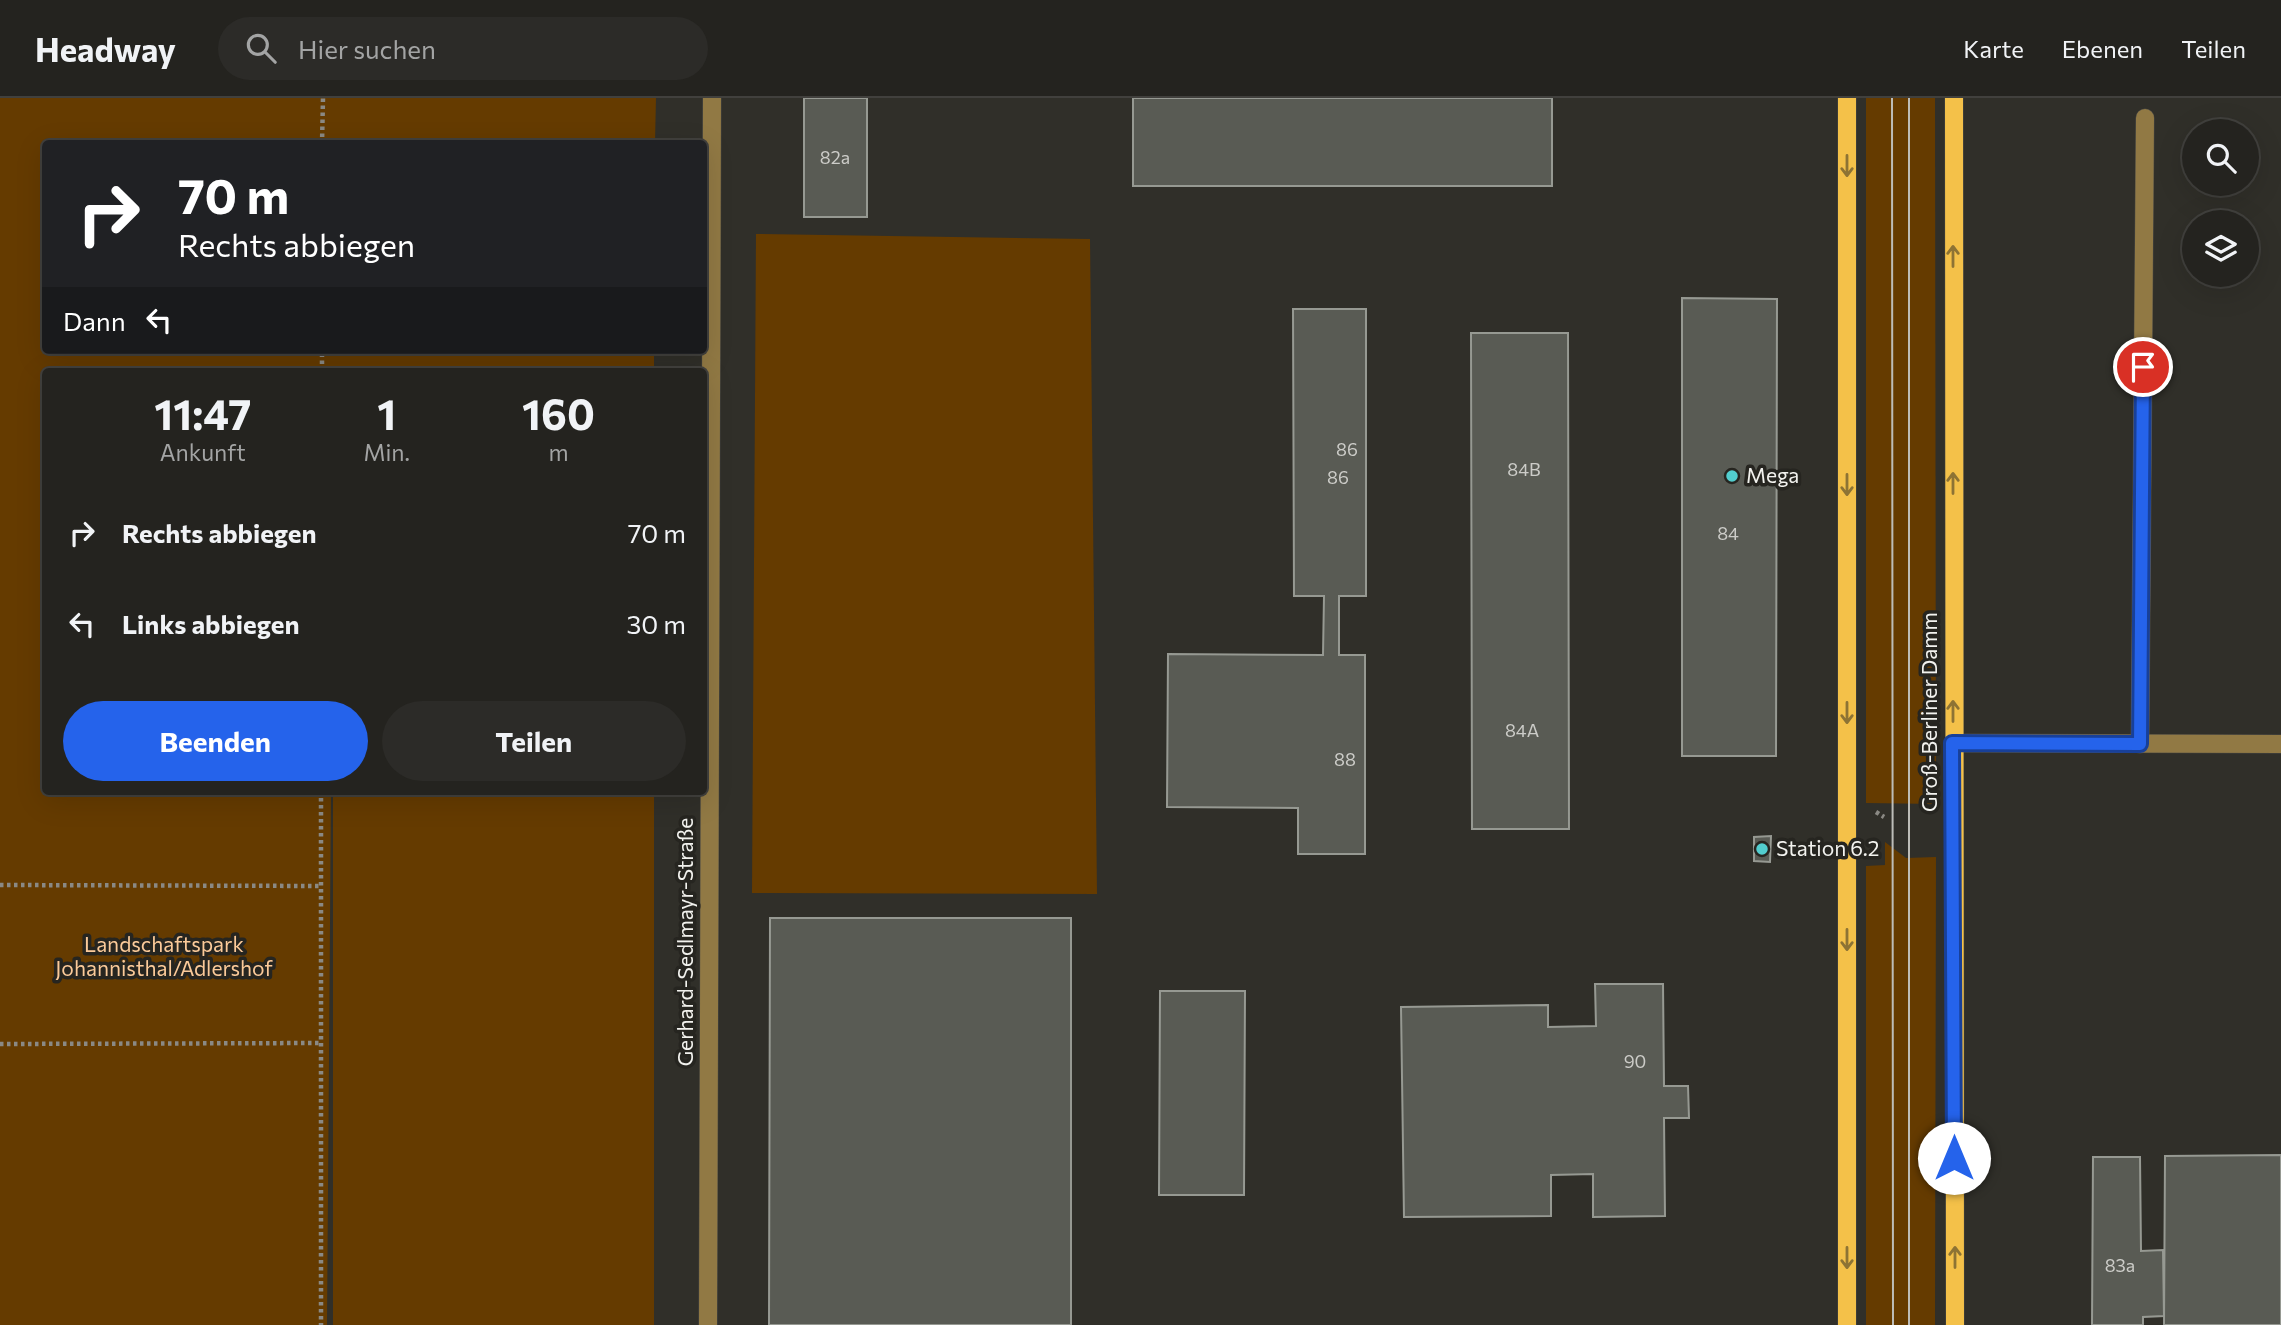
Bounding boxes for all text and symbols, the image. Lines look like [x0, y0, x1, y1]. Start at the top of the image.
search box [218, 17, 708, 80]
text: Headway [35, 28, 176, 69]
icon: search [242, 29, 280, 67]
text: Hier suchen [298, 33, 436, 64]
text: Karte [1963, 34, 2024, 63]
text: Ebenen [2062, 34, 2143, 63]
text: Teilen [2181, 34, 2246, 63]
map controls [2182, 119, 2259, 287]
button: search [2182, 119, 2259, 196]
house number: 82a [820, 146, 850, 168]
one-way arrow [1840, 154, 1854, 177]
text: 70 m [178, 164, 289, 224]
icon: right [63, 168, 154, 259]
button: layers [2182, 210, 2259, 287]
text: Rechts abbiegen [178, 224, 415, 264]
one-way arrow [1946, 245, 1960, 268]
icon: left [140, 301, 178, 339]
text: Dann [63, 305, 126, 336]
pin [2113, 337, 2173, 397]
icon: arrive [2124, 348, 2162, 386]
text: 11:47 [154, 387, 251, 439]
text: 1 [377, 387, 396, 439]
text: 160 [522, 387, 595, 439]
text: Ankunft [160, 438, 246, 466]
text: Min. [363, 438, 410, 466]
text: m [548, 438, 569, 466]
house number: 86 [1336, 438, 1358, 460]
house number: 84B [1507, 458, 1541, 480]
place label: Mega [1746, 462, 1799, 487]
house number: 86 [1327, 466, 1349, 488]
marker: Mega [1724, 468, 1740, 484]
one-way arrow [1946, 472, 1960, 495]
one-way arrow [1840, 473, 1854, 496]
icon: right [63, 514, 101, 552]
text: Rechts abbiegen [122, 517, 317, 548]
text: 70 m [628, 517, 686, 548]
house number: 84 [1717, 522, 1739, 544]
icon: left [63, 605, 101, 643]
text: Links abbiegen [122, 608, 300, 639]
text: 30 m [627, 608, 686, 639]
street label: Groß-Berliner Damm [1916, 612, 1941, 812]
one-way arrow [1946, 700, 1960, 723]
button: Beenden [63, 701, 368, 781]
button: Teilen [382, 701, 686, 781]
one-way arrow [1840, 701, 1854, 724]
house number: 84A [1505, 719, 1539, 741]
house number: 88 [1334, 748, 1356, 770]
street label: Gerhard-Sedlmayr-Straße [672, 818, 697, 1066]
place label: Station 6.2 [1776, 835, 1879, 860]
marker: Station 6.2 [1754, 841, 1770, 857]
one-way arrow [1840, 928, 1854, 951]
park label: Landschaftspark Johannisthal/Adlershof [55, 931, 273, 980]
house number: 90 [1624, 1050, 1646, 1072]
position arrow [1917, 1121, 1991, 1195]
one-way arrow [1948, 1246, 1962, 1269]
one-way arrow [1840, 1247, 1854, 1270]
house number: 83a [2105, 1254, 2135, 1276]

